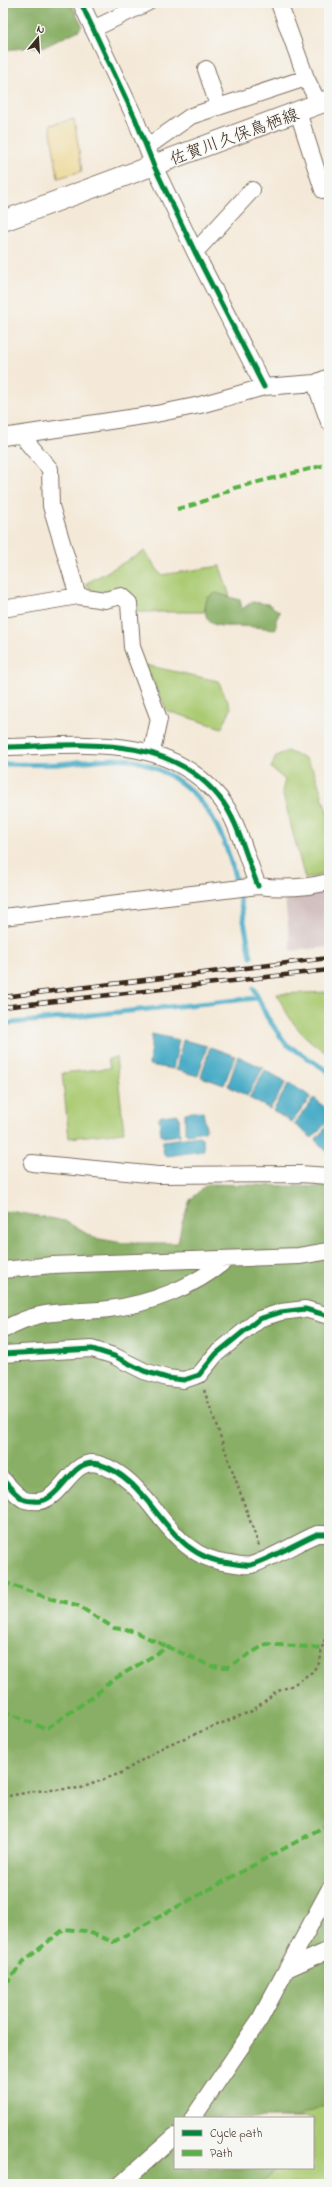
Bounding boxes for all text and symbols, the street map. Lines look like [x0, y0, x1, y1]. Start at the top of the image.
north arrow [18, 18, 58, 58]
text: N [35, 21, 47, 38]
street label: 佐賀川久保鳥栖線 [166, 102, 303, 172]
legend [174, 2117, 314, 2169]
text: Cycle path [210, 2125, 262, 2144]
text: Path [210, 2145, 233, 2163]

